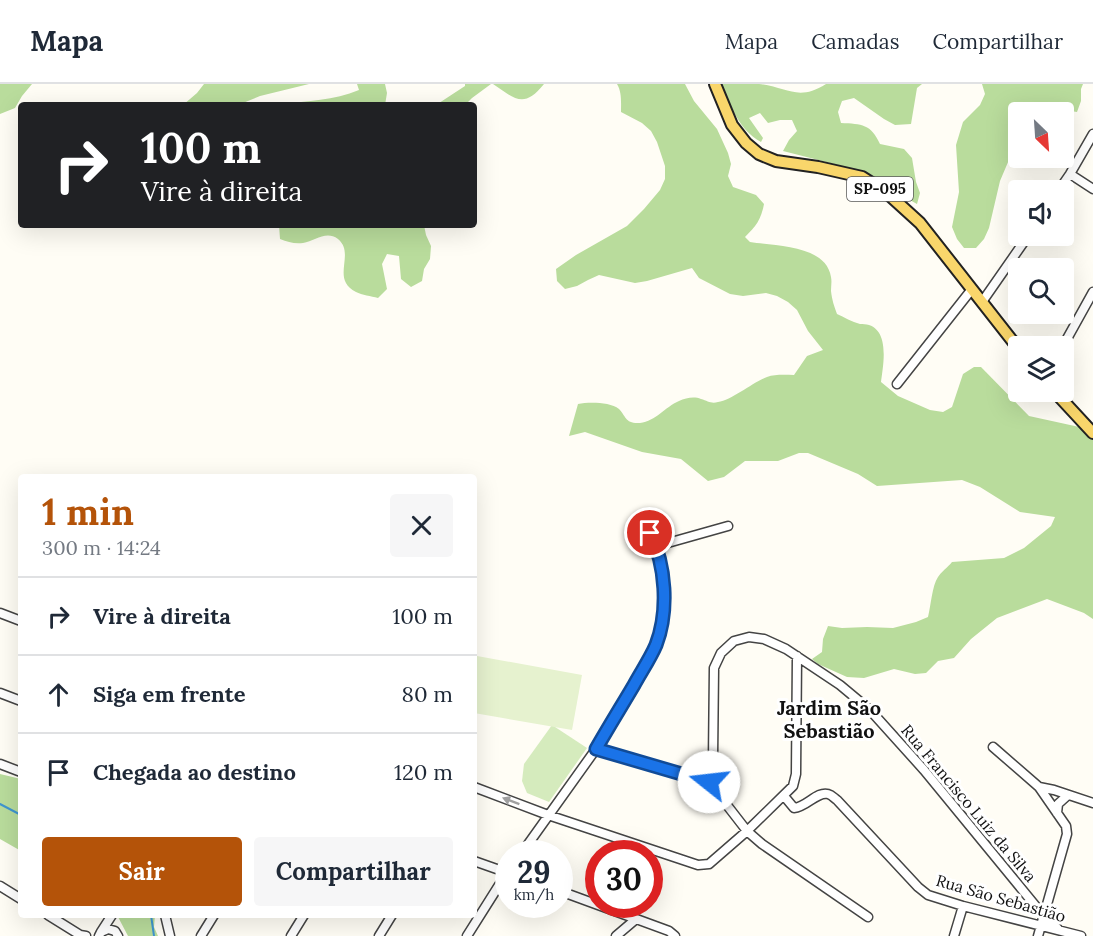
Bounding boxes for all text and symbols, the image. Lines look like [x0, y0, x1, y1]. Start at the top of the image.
text: Mapa [30, 23, 103, 59]
text: Mapa [725, 28, 778, 55]
text: Camadas [811, 28, 899, 55]
text: Compartilhar [932, 28, 1063, 55]
north arrow [1008, 102, 1074, 168]
map controls [1008, 102, 1074, 402]
text: 100 m [141, 121, 261, 175]
icon: right [42, 126, 120, 204]
text: Vire à direita [141, 174, 302, 208]
road number: SP-095 [847, 177, 913, 201]
button: sound [1008, 180, 1074, 246]
button: search [1008, 258, 1074, 324]
button: layers [1008, 336, 1074, 402]
text: 1 min [42, 489, 134, 535]
button: close [390, 494, 453, 557]
pin [624, 507, 675, 558]
icon: arrive [633, 516, 666, 549]
text: 300 m · 14:24 [42, 535, 161, 560]
icon: right [42, 600, 75, 633]
text: Vire à direita [93, 602, 231, 630]
text: 100 m [392, 602, 453, 630]
icon: ahead [42, 678, 75, 711]
text: Siga em frente [93, 680, 246, 708]
text: 80 m [402, 680, 453, 708]
district label: Jardim São Sebastião [777, 695, 881, 743]
street label: Rua Francisco Luiz da Silva [897, 720, 1041, 886]
position arrow [677, 750, 741, 814]
icon: arrive [42, 756, 75, 789]
text: Chegada ao destino [93, 758, 296, 786]
text: 120 m [394, 758, 453, 786]
one-way arrow [502, 796, 520, 805]
button: Sair [42, 837, 242, 906]
button: Compartilhar [254, 837, 453, 906]
speed limit sign: 30 [585, 840, 663, 918]
text: 29 [517, 853, 551, 891]
street label: Rua São Sebastião [934, 870, 1068, 926]
text: km/h [514, 885, 554, 904]

